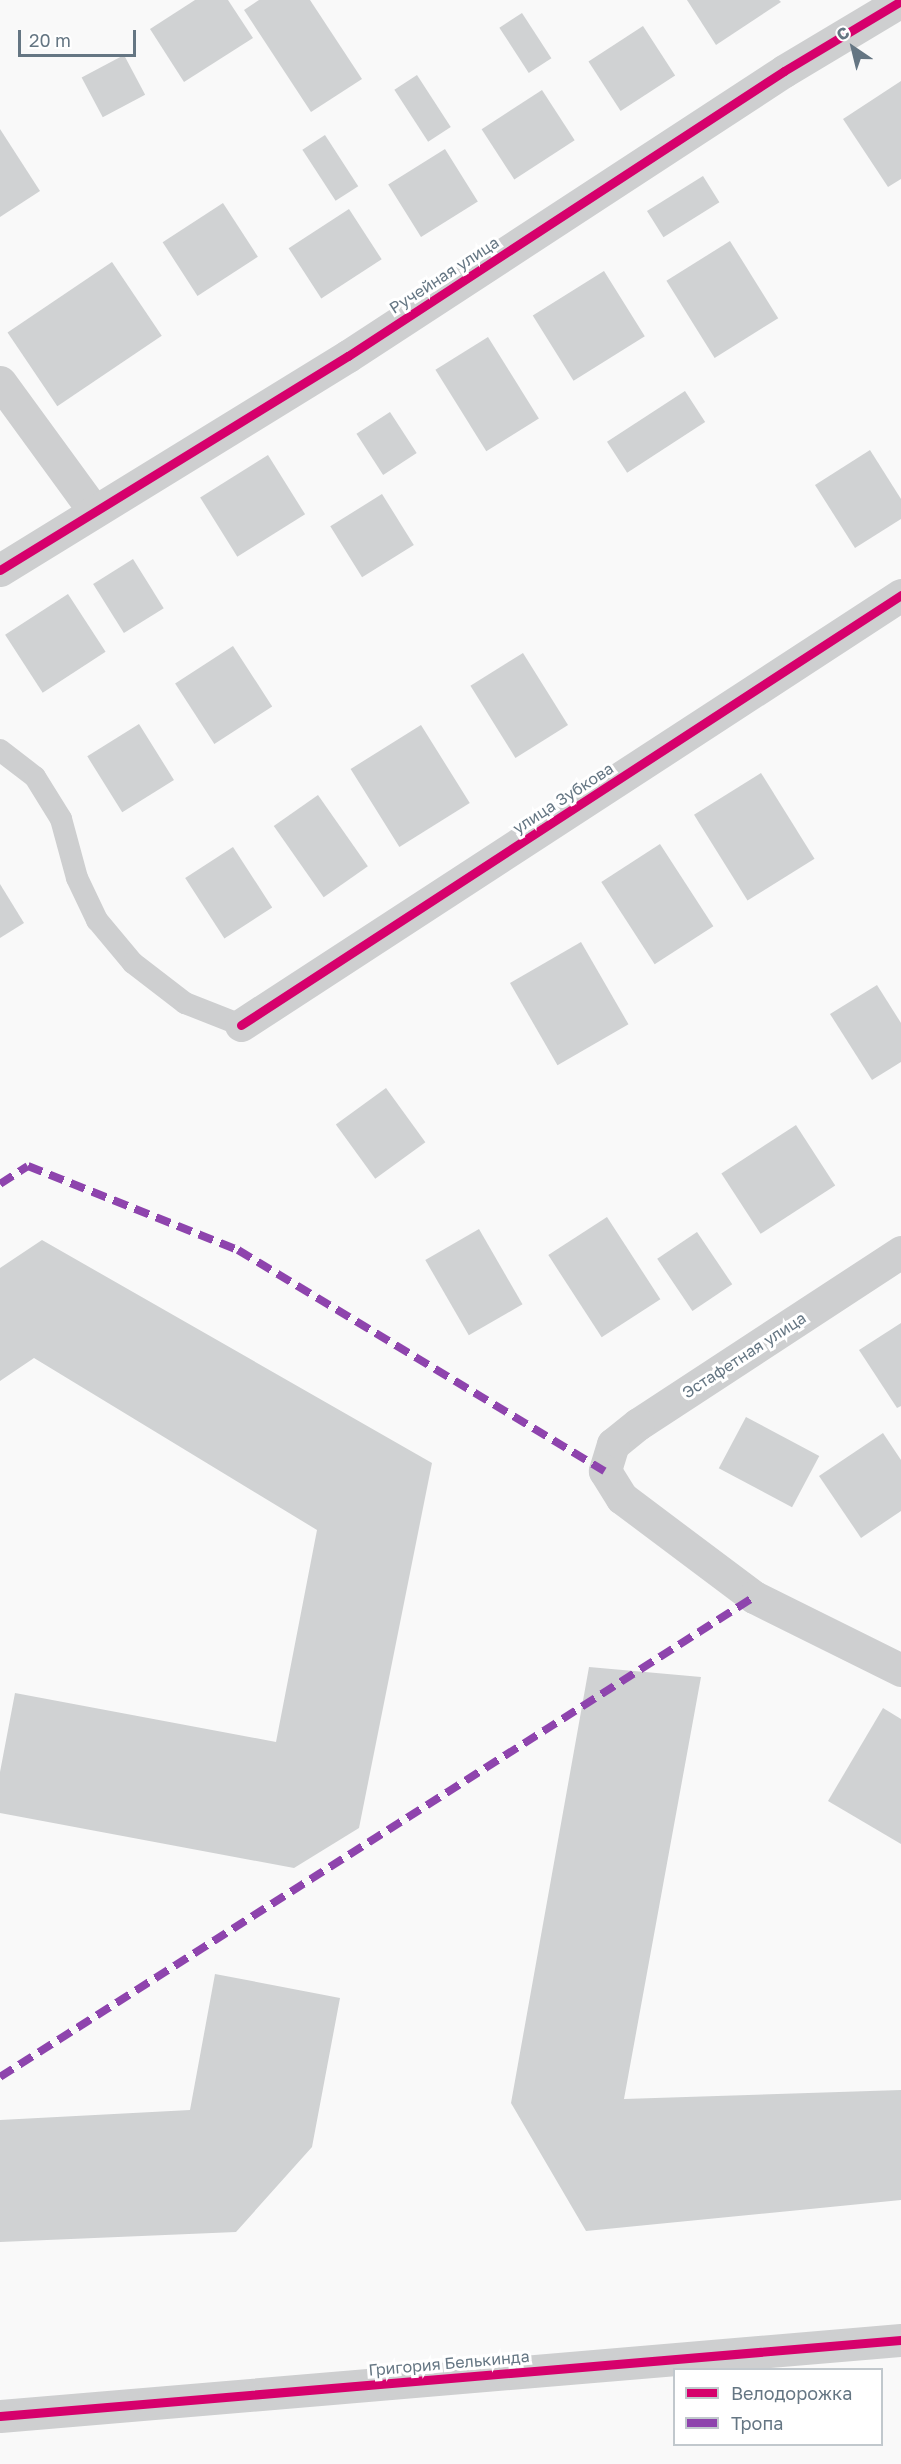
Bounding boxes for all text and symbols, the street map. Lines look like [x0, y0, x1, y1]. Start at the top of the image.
scale bar [21, 18, 140, 56]
north arrow [823, 18, 883, 78]
text: С [832, 22, 853, 45]
text: 20 m [29, 29, 71, 51]
street label: Ручейная улица [386, 232, 502, 318]
street label: улица Зубкова [509, 758, 617, 838]
street label: Эстафетная улица [678, 1308, 810, 1402]
street label: Григория Белькинда [368, 2346, 530, 2380]
legend [673, 2368, 883, 2446]
text: Велодорожка [731, 2382, 852, 2404]
text: Тропа [731, 2412, 783, 2434]

